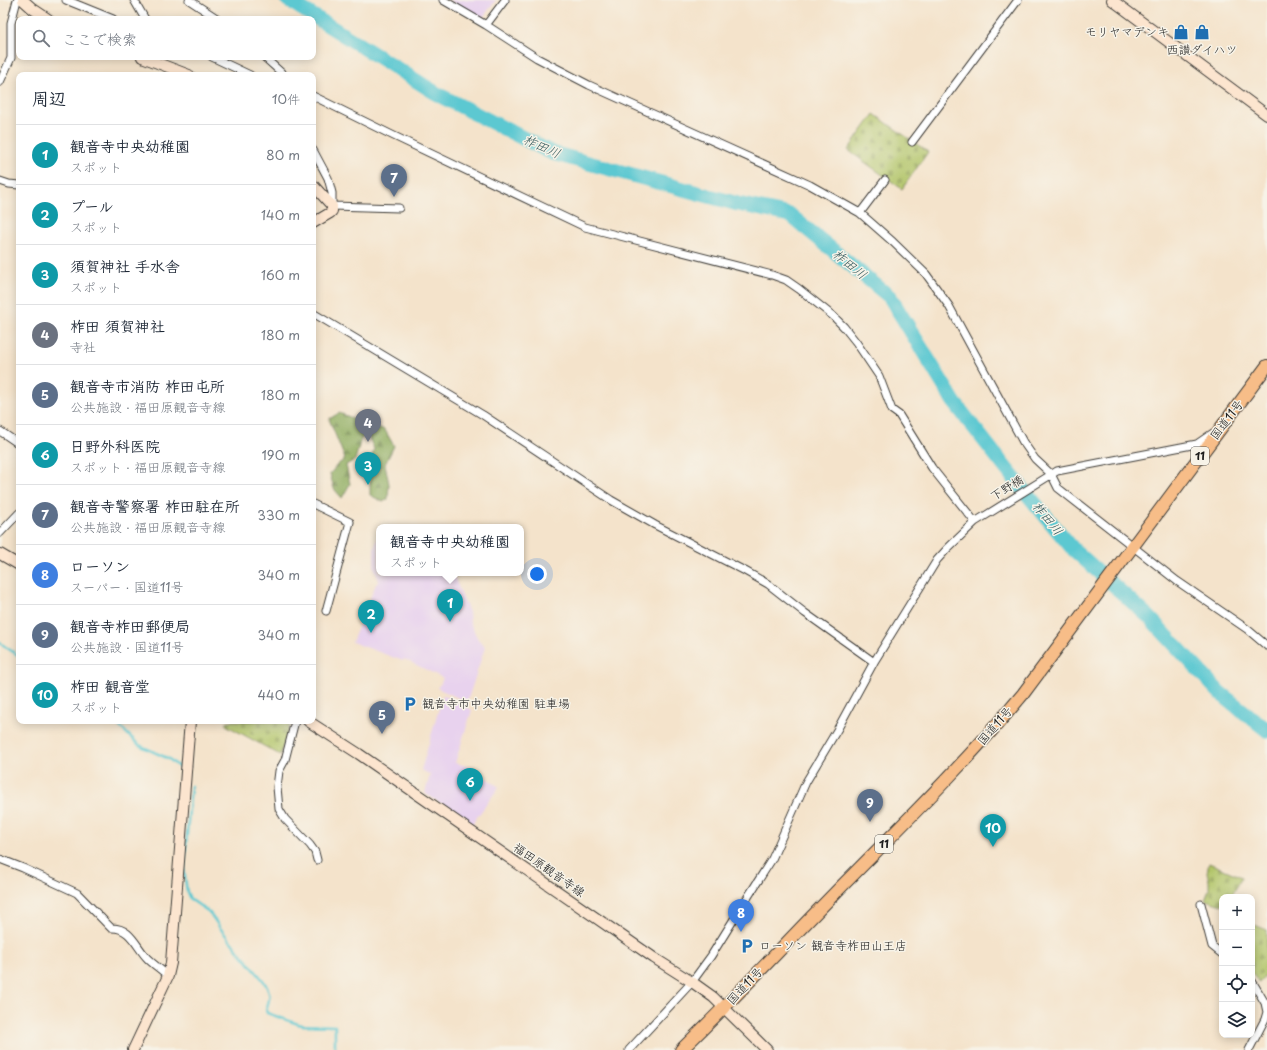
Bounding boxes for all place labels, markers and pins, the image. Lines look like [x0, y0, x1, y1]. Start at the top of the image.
place label: モリヤマデンキ [1085, 22, 1169, 40]
shop icon: モリヤマデンキ [1172, 23, 1190, 41]
shop icon: 西讃ダイハツ [1193, 23, 1211, 41]
place label: 西讃ダイハツ [1167, 40, 1237, 58]
pin: 7 [381, 164, 407, 197]
pin: 4 [355, 409, 381, 442]
pin: 3 [355, 452, 381, 485]
pin: 1 [437, 589, 463, 622]
pin: 2 [358, 600, 384, 633]
place label: 観音寺市中央幼稚園 駐車場 [422, 694, 570, 712]
parking icon: 観音寺市中央幼稚園 駐車場 [401, 695, 419, 713]
pin: 5 [369, 701, 395, 734]
pin: 6 [457, 768, 483, 801]
pin: 9 [857, 789, 883, 822]
pin: 10 [980, 814, 1006, 847]
pin: 8 [728, 899, 754, 932]
place label: ローソン 観音寺柞田山王店 [759, 936, 907, 954]
parking icon: ローソン 観音寺柞田山王店 [738, 937, 756, 955]

